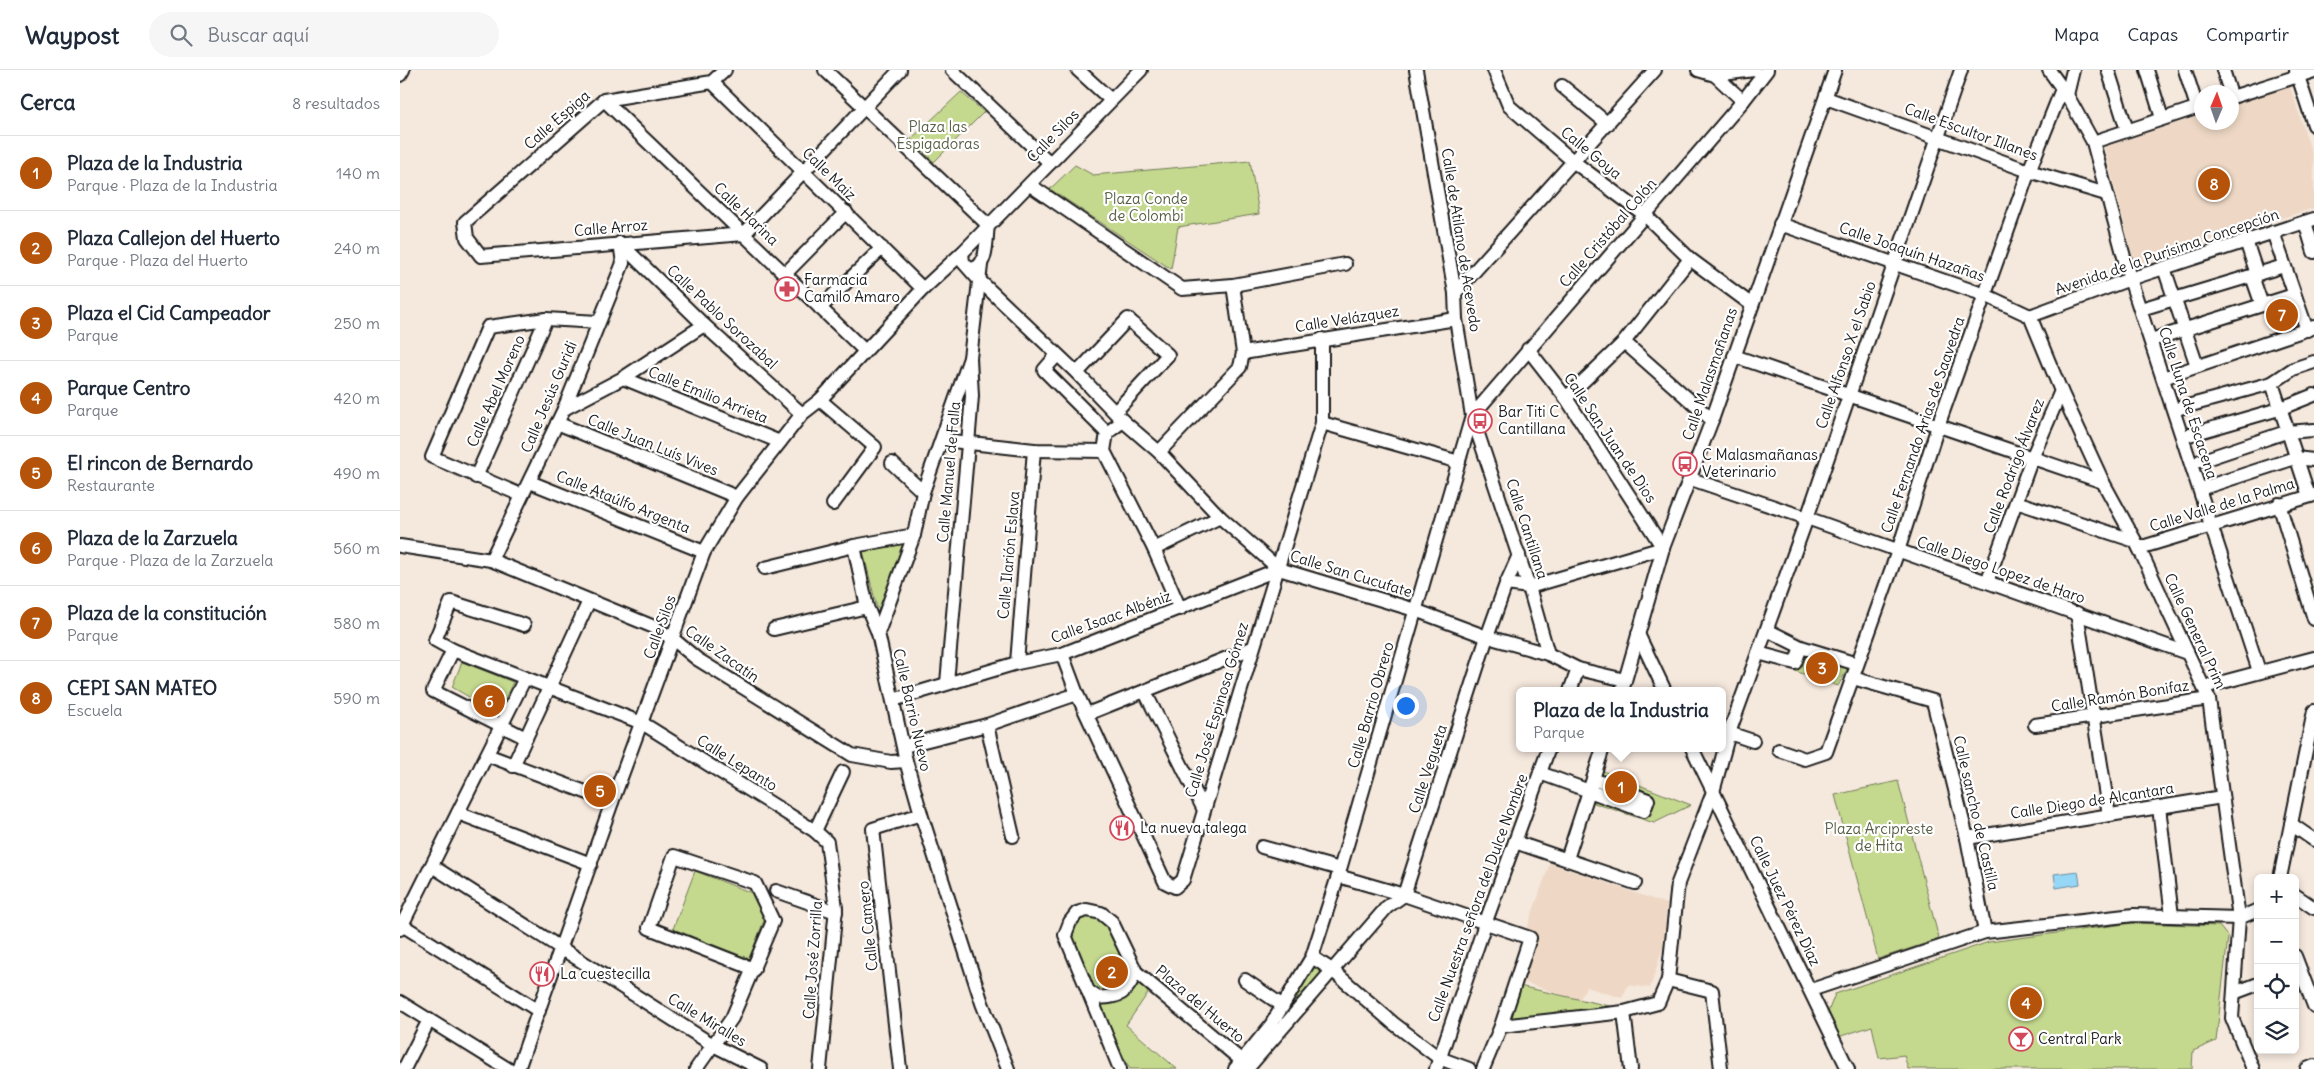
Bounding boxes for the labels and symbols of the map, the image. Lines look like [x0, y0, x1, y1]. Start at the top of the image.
north arrow [2194, 85, 2239, 130]
street label: Calle Espiga [520, 86, 594, 153]
street label: Calle Escultor Illanes [1902, 99, 2041, 165]
street label: Calle Silos [1023, 105, 1083, 166]
park label: Plaza las Espigadoras [896, 117, 980, 153]
street label: Calle Goya [1557, 122, 1626, 183]
street label: Calle Maiz [798, 143, 860, 204]
street label: Calle de Atilano de Acevedo [1438, 147, 1485, 333]
pin: 8 [2198, 165, 2230, 203]
street label: Calle Cristóbal Colón [1555, 174, 1660, 291]
street label: Calle Harina [710, 178, 783, 250]
park label: Plaza Conde de Colombi [1104, 189, 1188, 225]
street label: Avenida de la Purísima Concepción [2052, 204, 2282, 299]
street label: Calle Arroz [573, 215, 649, 240]
street label: Calle Joaquín Hazañas [1837, 218, 1988, 285]
street label: Calle Pablo Sorozabal [663, 260, 782, 373]
place label: Farmacia Camilo Amaro [804, 270, 900, 306]
pharmacy icon: Farmacia Camilo Amaro [774, 276, 800, 302]
street label: Calle Alfonso X el Sabio [1811, 278, 1880, 431]
pin: 7 [2266, 296, 2298, 334]
street label: Calle Velázquez [1294, 301, 1400, 336]
street label: Calle Malasmañanas [1678, 305, 1741, 443]
street label: Calle Fernando Arias de Saavedra [1876, 314, 1969, 536]
street label: Calle Luna de Escacena [2155, 324, 2222, 482]
street label: Calle Abel Moreno [462, 332, 529, 450]
street label: Calle Jesús Guridi [516, 338, 581, 456]
street label: Calle Emilio Arrieta [645, 362, 771, 427]
street label: Calle San Juan de Dios [1560, 369, 1661, 506]
street label: Calle Rodrigo Álvarez [1979, 396, 2048, 536]
street label: Calle Manuel de Falla [933, 400, 964, 543]
place label: Bar Titi C Cantillana [1498, 402, 1566, 438]
bus stop icon: Bar Titi C Cantillana [1467, 408, 1493, 434]
street label: Calle Juan Luís Vives [585, 410, 721, 479]
place label: C Malasmañanas Veterinario [1702, 445, 1818, 481]
bus stop icon: C Malasmañanas Veterinario [1672, 451, 1698, 477]
street label: Calle Ataúlfo Argenta [553, 466, 693, 537]
street label: Calle Valle de la Palma [2147, 473, 2297, 536]
street label: Calle Cantillana [1502, 476, 1553, 582]
street label: Calle Ilarión Eslava [993, 490, 1024, 620]
street label: Calle Diego Lopez de Haro [1914, 532, 2088, 607]
street label: Calle San Cucufate [1288, 546, 1415, 601]
street label: Calle General Prim [2160, 570, 2231, 692]
street label: Calle Isaac Albéniz [1048, 586, 1174, 647]
street label: Calle Silos [639, 592, 680, 662]
street label: Calle José Espinosa Gómez [1181, 620, 1252, 800]
street label: Calle Zacatín [681, 621, 763, 686]
street label: Calle Barrio Obrero [1343, 639, 1398, 770]
street label: Calle Barrio Nuevo [889, 647, 936, 773]
pin: 3 [1806, 649, 1838, 687]
street label: Calle Ramón Bonifaz [2050, 675, 2190, 716]
pin: 6 [473, 682, 505, 720]
your location [1393, 693, 1419, 719]
street label: Calle Vegueta [1404, 722, 1451, 816]
street label: Calle Lepanto [693, 730, 781, 795]
street label: Calle sancho de Castilla [1949, 734, 2004, 893]
pin: 1 [1605, 768, 1637, 806]
street label: Calle Nuestra señora del Dulce Nombre [1424, 771, 1531, 1025]
pin: 5 [584, 772, 616, 810]
street label: Calle Diego de Alcantara [2009, 778, 2175, 823]
restaurant icon: La nueva talega [1109, 815, 1135, 841]
place label: La nueva talega [1140, 818, 1247, 837]
park label: Plaza Arcipreste de Hita [1825, 819, 1933, 855]
street label: Calle Juez Pérez Díaz [1746, 833, 1825, 969]
street label: Calle Camero [853, 880, 882, 972]
street label: Calle José Zorrilla [799, 900, 826, 1020]
pin: 2 [1096, 953, 1128, 991]
restaurant icon: La cuestecilla [529, 961, 555, 987]
street label: Plaza del Huerto [1152, 961, 1249, 1047]
place label: La cuestecilla [560, 964, 651, 983]
pin: 4 [2010, 984, 2042, 1022]
street label: Calle Miralles [665, 989, 750, 1051]
bar icon: Central Park [2008, 1026, 2034, 1052]
place label: Central Park [2038, 1029, 2122, 1048]

